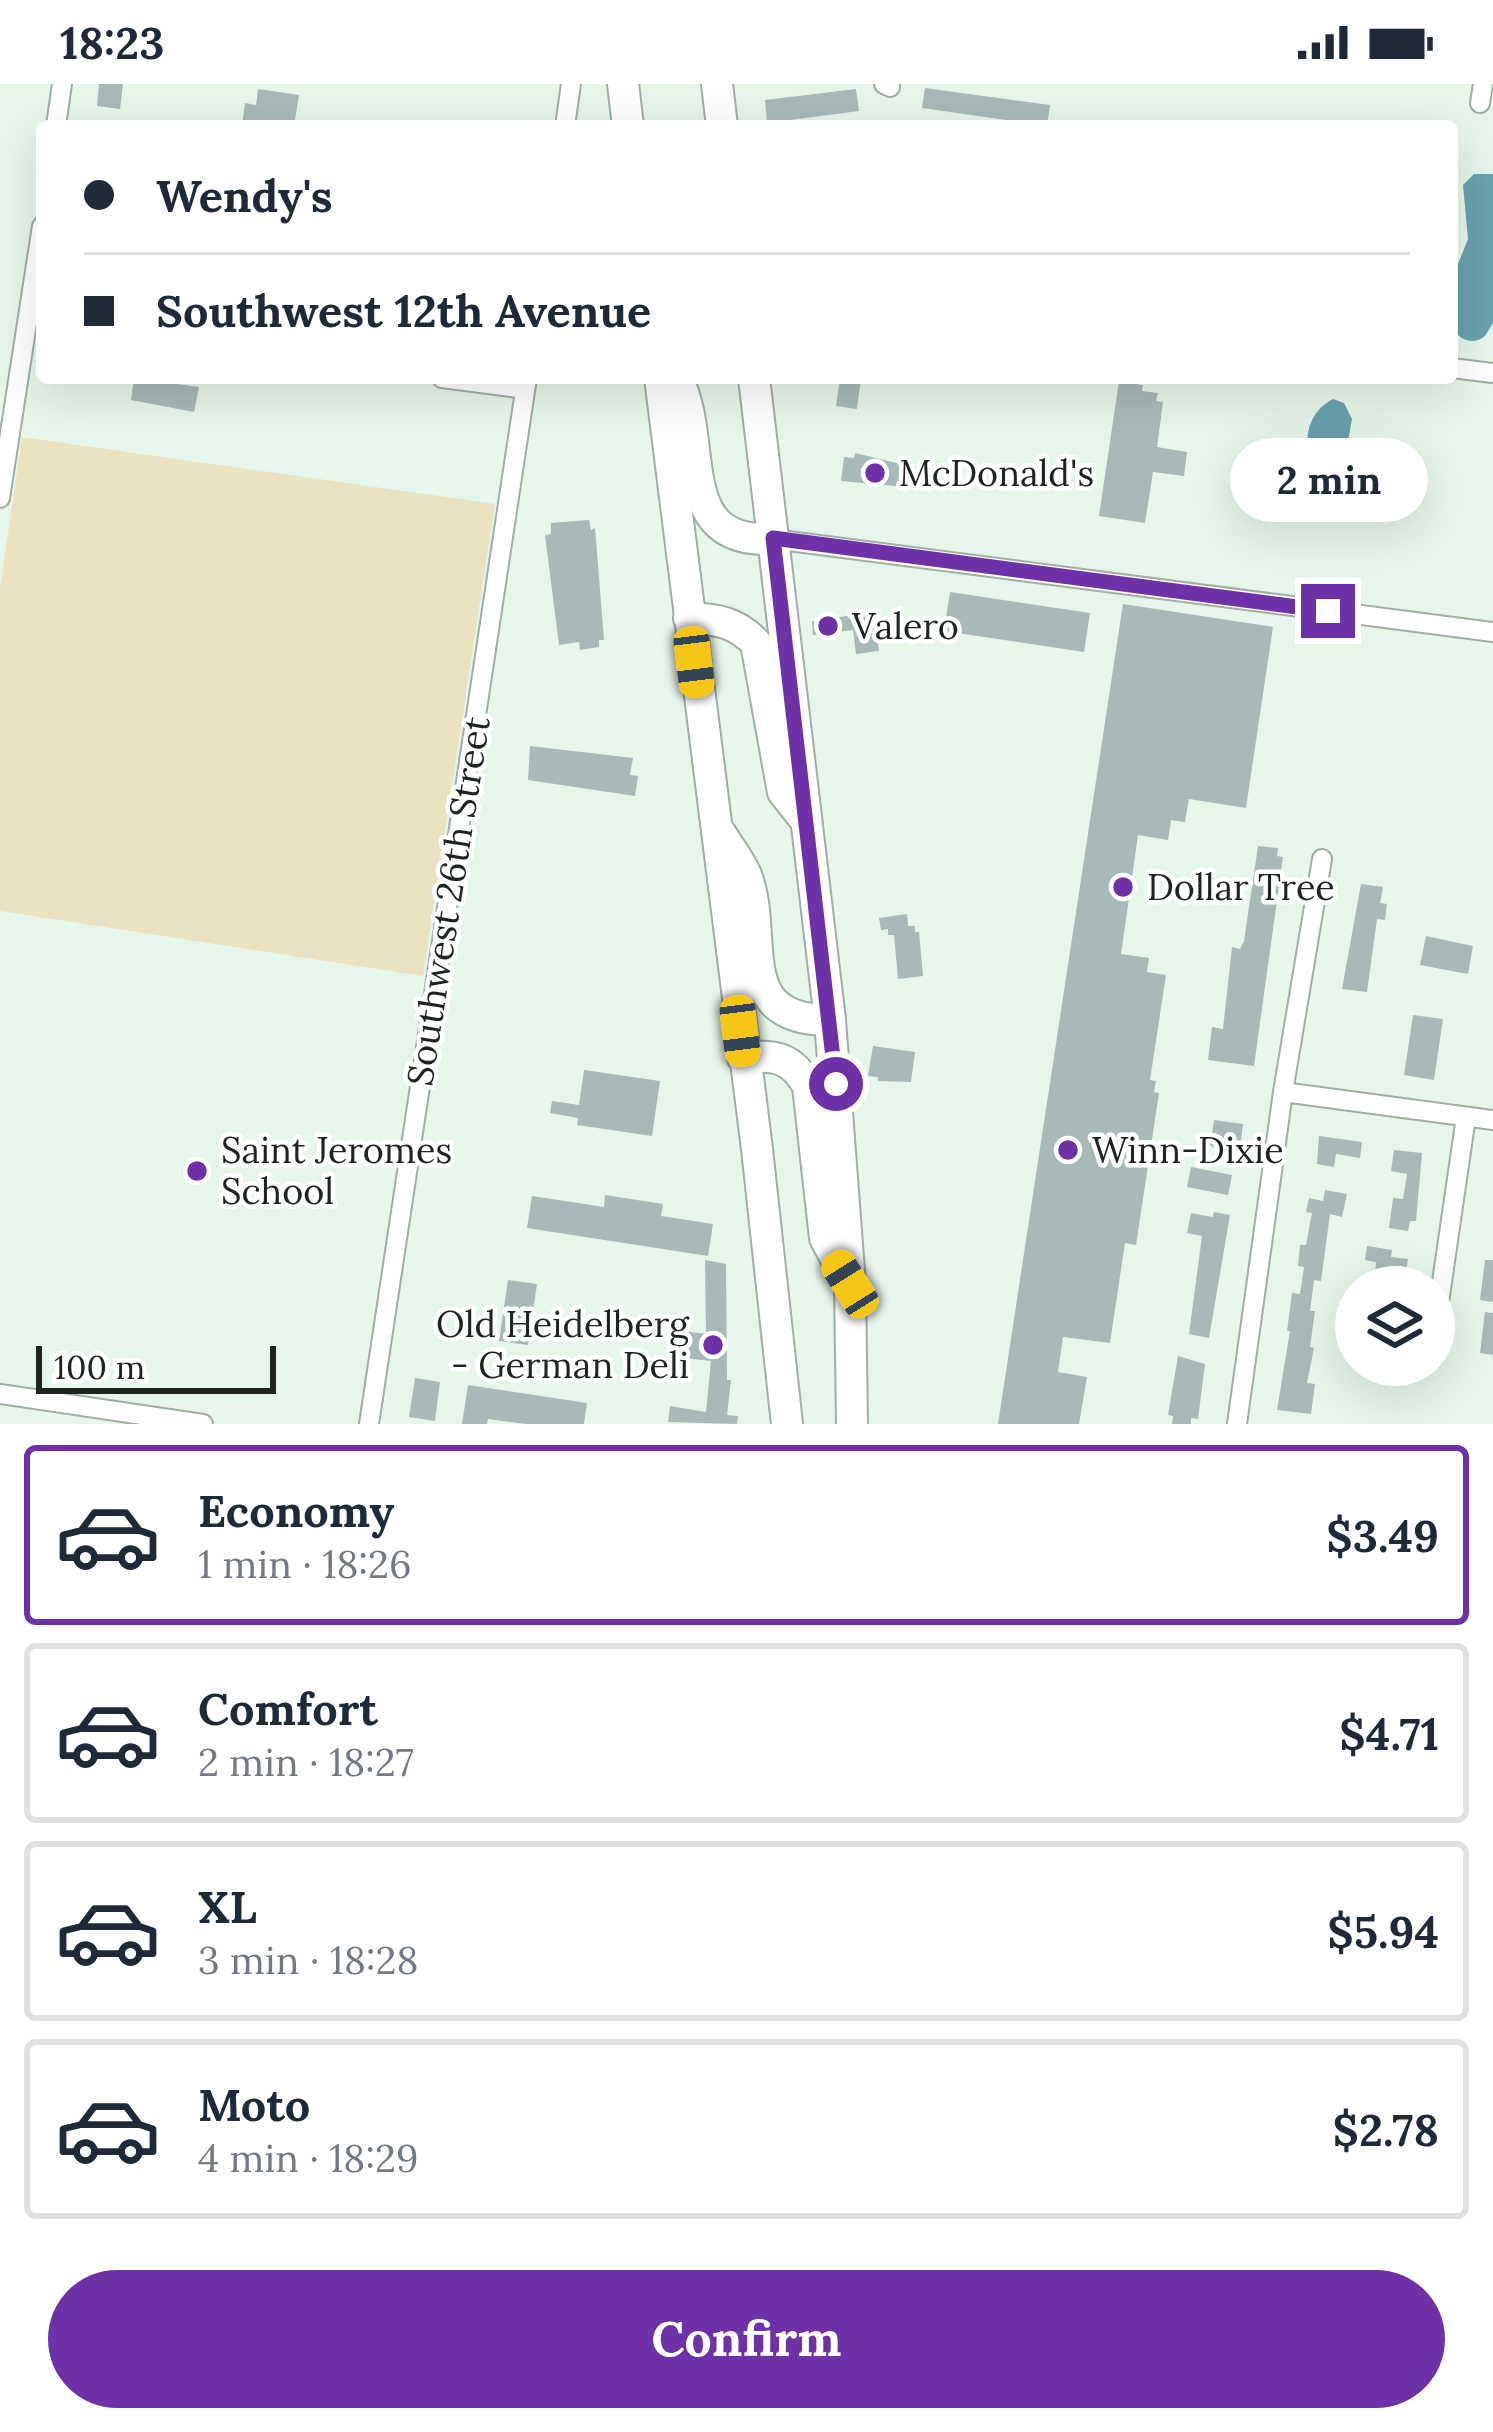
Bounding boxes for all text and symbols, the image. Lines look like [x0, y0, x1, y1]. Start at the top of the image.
text: 18:23 [60, 14, 164, 71]
text: Wendy's [156, 167, 333, 224]
text: Southwest 12th Avenue [156, 282, 651, 339]
callout: 2 min [1229, 437, 1427, 521]
place label: McDonald's [899, 450, 1094, 496]
text: 2 min [1277, 455, 1381, 505]
marker: McDonald's [862, 460, 888, 486]
route end [1301, 584, 1355, 638]
place label: Valero [851, 603, 959, 649]
marker: Valero [815, 613, 841, 639]
car [672, 624, 716, 700]
street label: Southwest 26th Street [396, 713, 500, 1089]
place label: Dollar Tree [1147, 864, 1335, 910]
marker: Dollar Tree [1110, 874, 1136, 900]
car [718, 993, 762, 1069]
route start [809, 1057, 863, 1111]
place label: Saint Jeromes School [221, 1127, 452, 1214]
place label: Winn-Dixie [1092, 1127, 1284, 1173]
marker: Winn-Dixie [1055, 1137, 1081, 1163]
marker: Saint Jeromes School [184, 1158, 210, 1184]
car [816, 1244, 884, 1324]
map controls [1335, 1266, 1455, 1386]
button: layers [1335, 1266, 1455, 1386]
place label: Old Heidelberg - German Deli [436, 1301, 690, 1388]
marker: Old Heidelberg - German Deli [700, 1332, 726, 1358]
scale bar [36, 1340, 276, 1393]
text: 100 m [54, 1346, 145, 1388]
icon: car [54, 1481, 162, 1589]
text: Economy [198, 1482, 394, 1539]
text: $3.49 [1326, 1507, 1439, 1564]
text: 1 min · 18:26 [198, 1539, 412, 1589]
icon: car [54, 1679, 162, 1787]
text: Comfort [198, 1680, 378, 1737]
text: $4.71 [1339, 1705, 1439, 1762]
text: 2 min · 18:27 [198, 1737, 414, 1787]
icon: car [54, 1877, 162, 1985]
text: XL [198, 1878, 257, 1935]
text: $5.94 [1327, 1903, 1439, 1960]
text: 3 min · 18:28 [198, 1935, 418, 1985]
icon: car [54, 2075, 162, 2183]
text: Moto [198, 2076, 310, 2133]
text: $2.78 [1333, 2101, 1439, 2158]
text: 4 min · 18:29 [198, 2133, 419, 2183]
button: Confirm [48, 2270, 1445, 2408]

